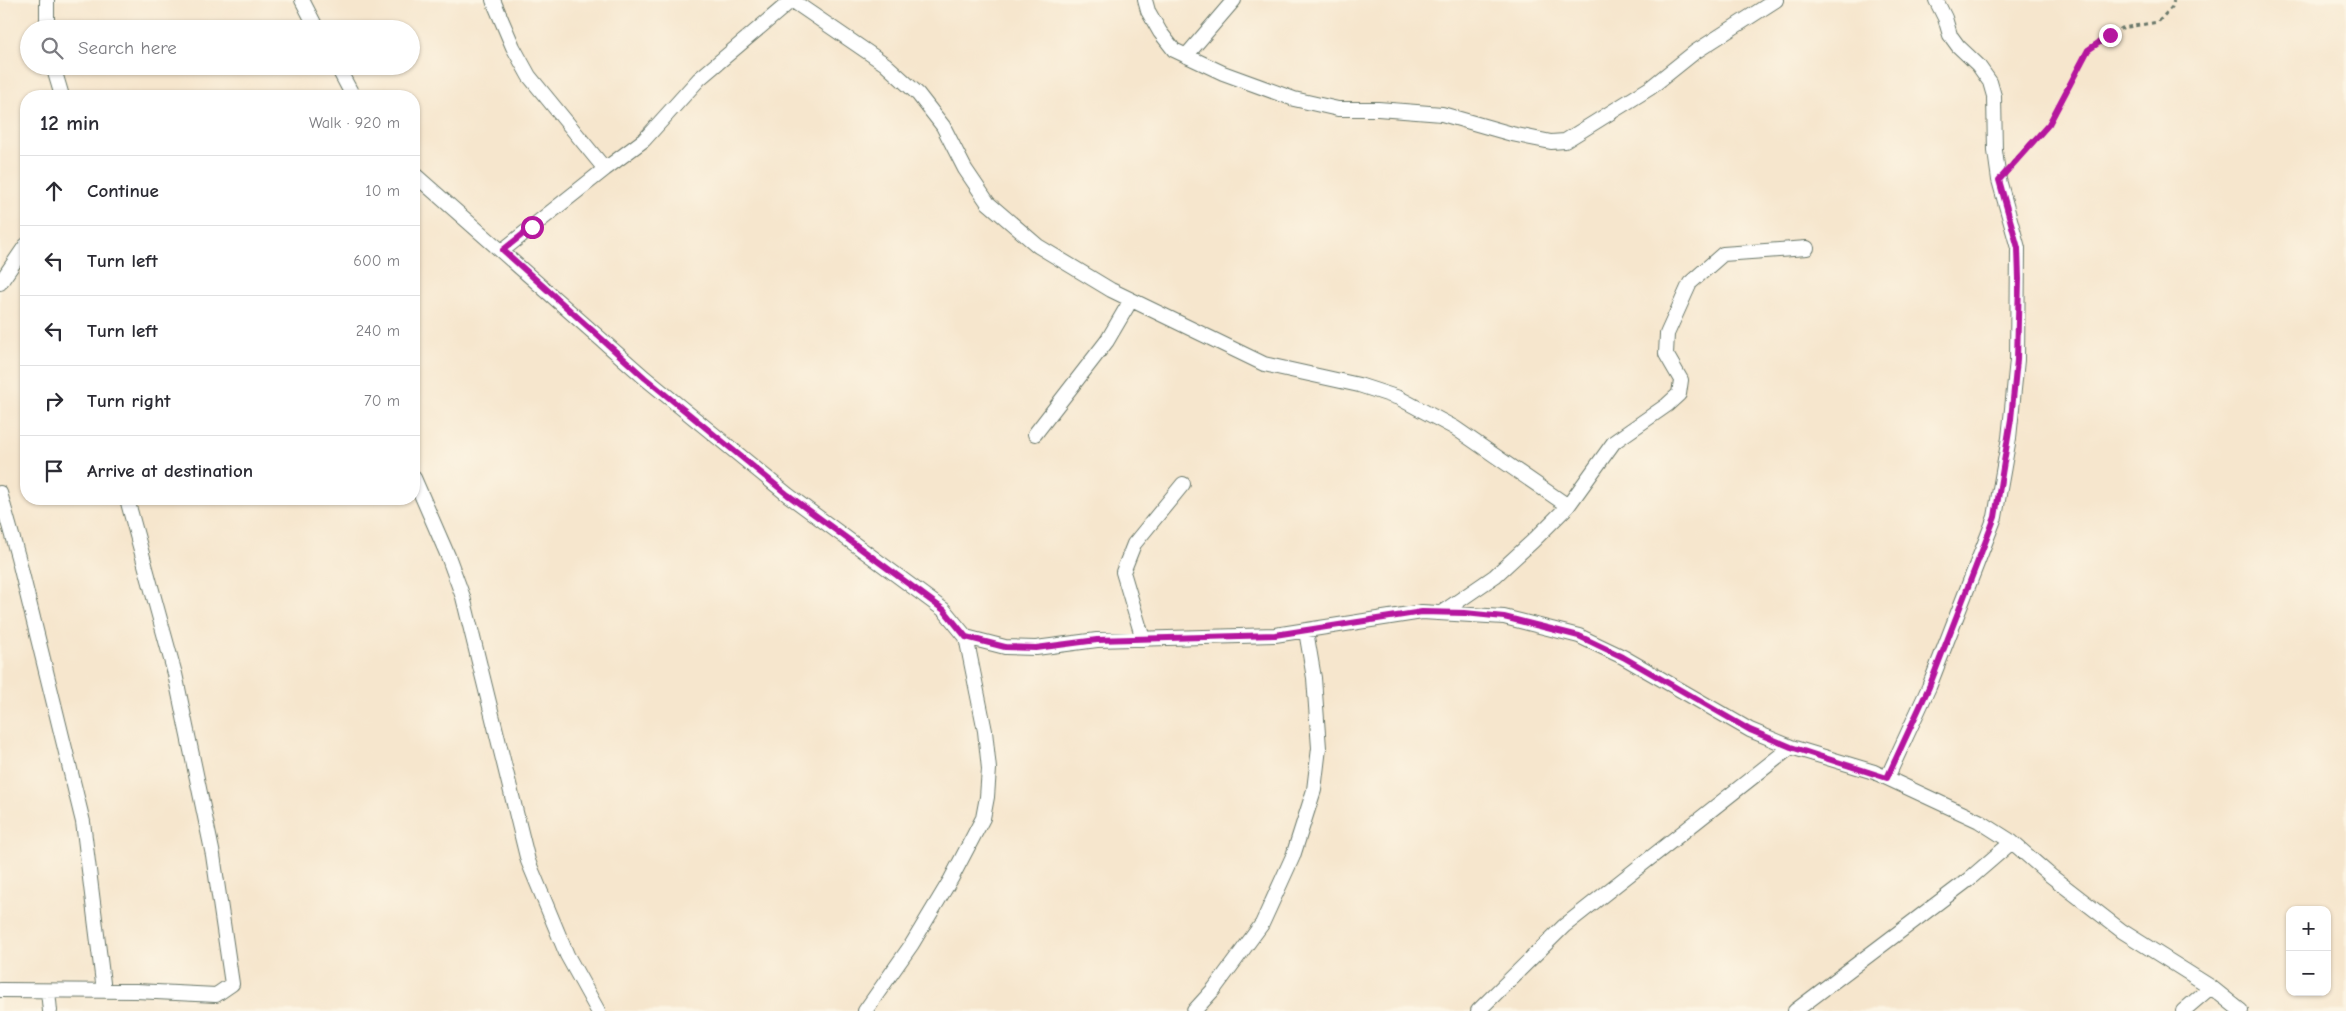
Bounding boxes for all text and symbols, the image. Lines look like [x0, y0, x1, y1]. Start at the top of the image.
search box [20, 20, 420, 75]
route end [2099, 24, 2122, 47]
icon: search [38, 34, 66, 62]
text: Search here [78, 37, 177, 59]
text: 12 min [40, 111, 99, 135]
text: Walk · 920 m [309, 114, 400, 132]
icon: ahead [40, 177, 68, 205]
text: Continue [87, 180, 159, 202]
text: 10 m [365, 182, 400, 200]
route start [521, 216, 544, 239]
icon: left [40, 247, 68, 275]
text: Turn left [87, 250, 158, 272]
text: 600 m [353, 252, 400, 270]
icon: left [40, 317, 68, 345]
text: Turn left [87, 320, 158, 342]
text: 240 m [356, 322, 400, 340]
icon: right [40, 387, 68, 415]
text: Turn right [87, 390, 171, 412]
text: 70 m [364, 392, 400, 410]
icon: arrive [40, 457, 68, 485]
text: Arrive at destination [87, 460, 253, 482]
map controls [2286, 906, 2331, 996]
button: + [2286, 906, 2331, 951]
button: − [2286, 951, 2331, 996]

